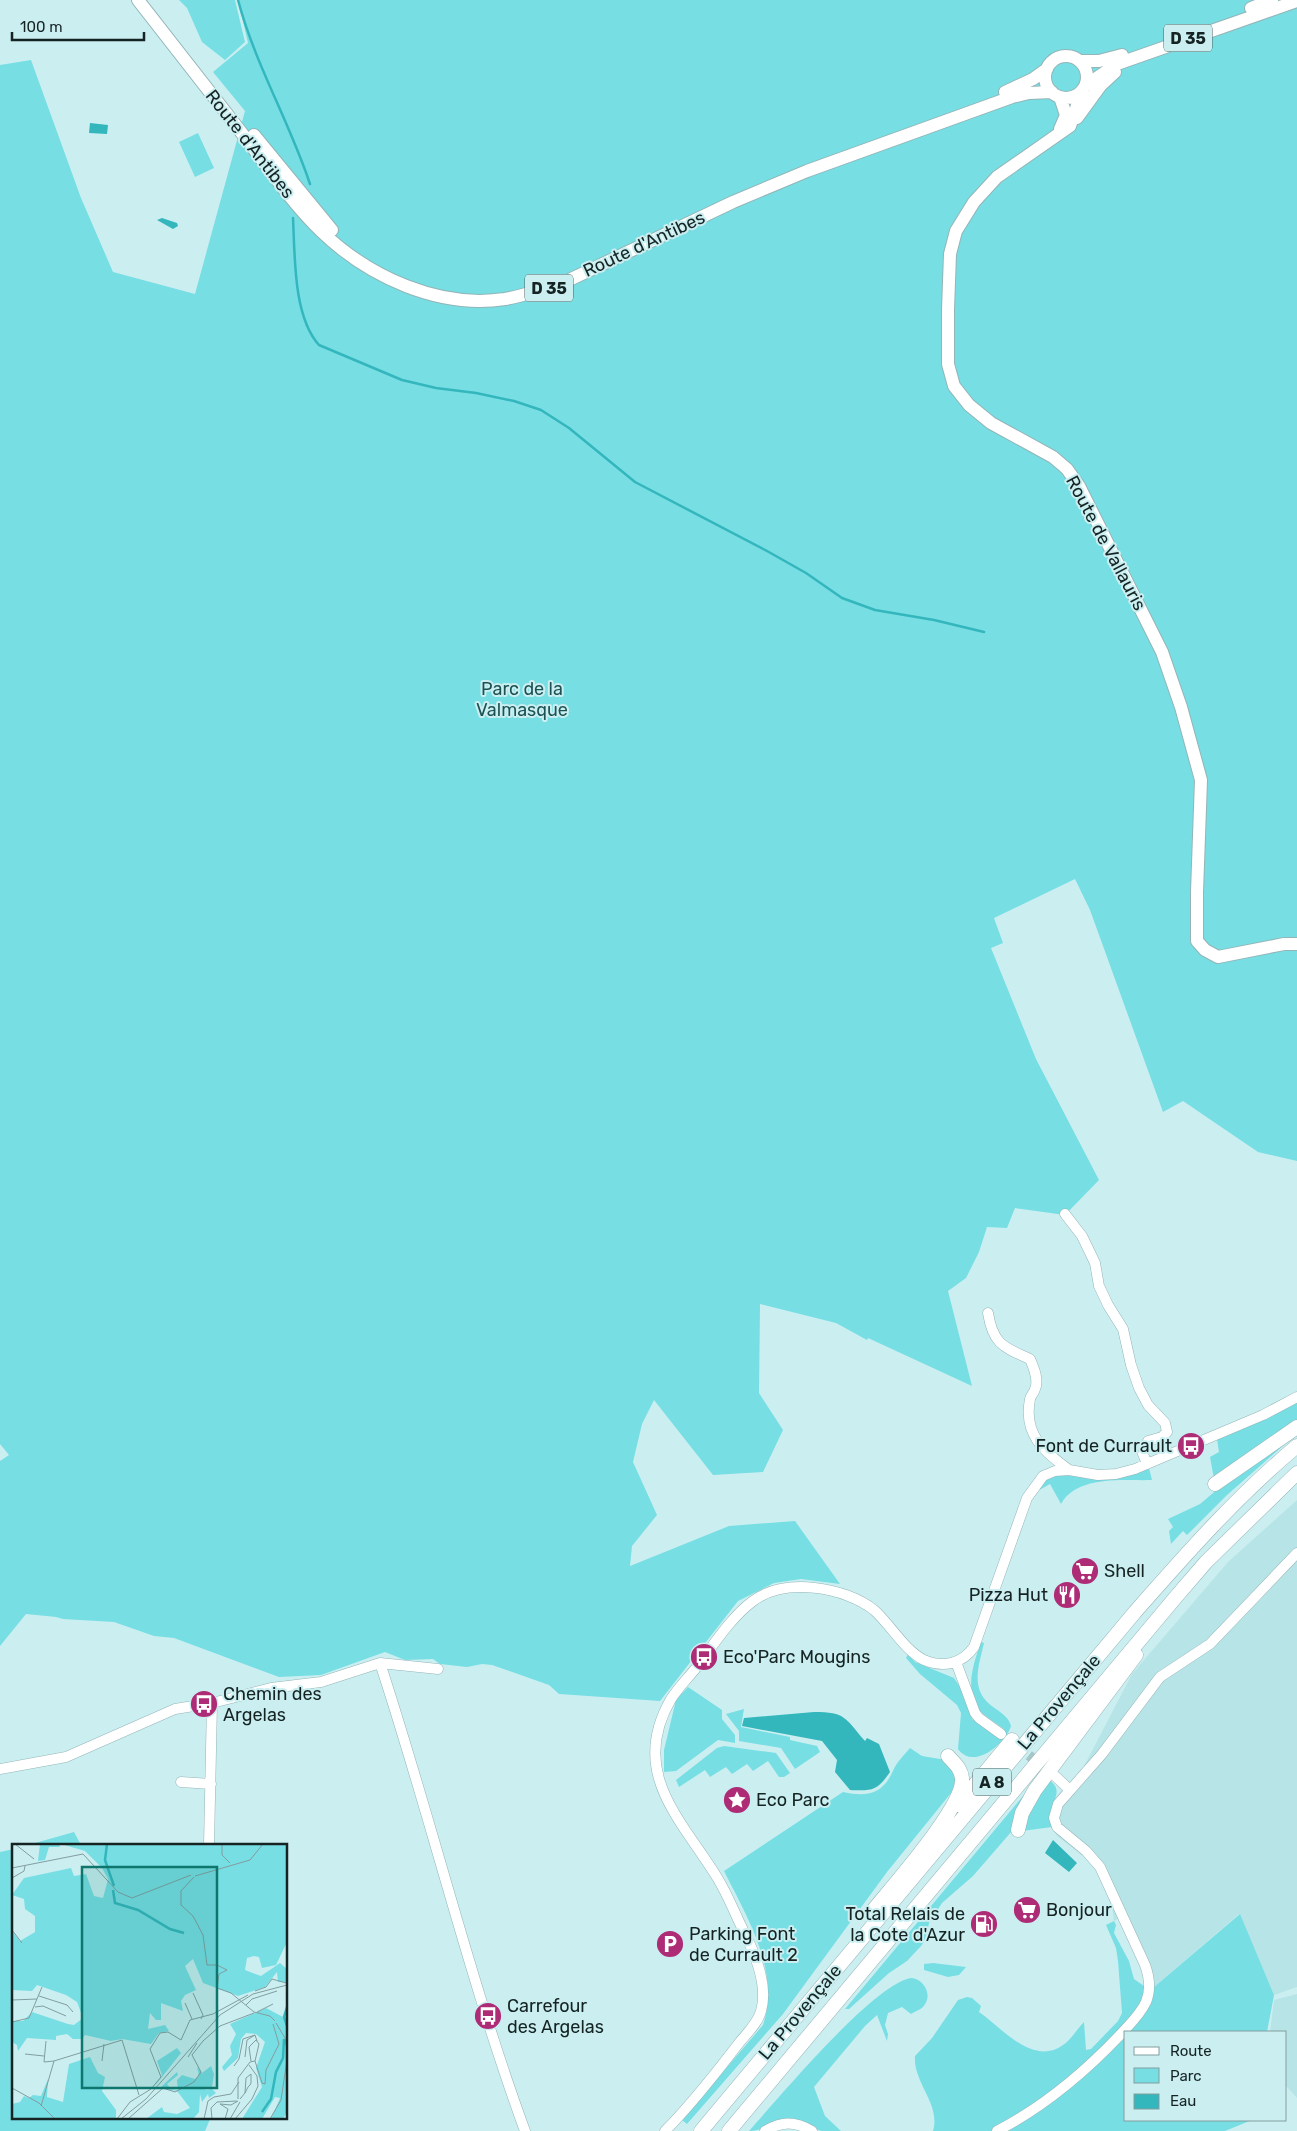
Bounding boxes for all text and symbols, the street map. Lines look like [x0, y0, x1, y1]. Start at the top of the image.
scale bar [12, 10, 145, 42]
text: 100 m [20, 18, 62, 36]
road number: D 35 [1164, 24, 1212, 52]
street label: Route d'Antibes [201, 85, 299, 203]
street label: Route d'Antibes [580, 206, 708, 282]
road number: D 35 [525, 274, 573, 302]
street label: Route de Vallauris [1061, 472, 1151, 614]
park label: Parc de la Valmasque [476, 678, 568, 721]
bus stop icon: Font de Currault [1176, 1431, 1206, 1461]
place label: Font de Currault [1035, 1435, 1172, 1457]
supermarket icon: Shell [1070, 1556, 1100, 1586]
place label: Shell [1104, 1560, 1145, 1582]
restaurant icon: Pizza Hut [1052, 1580, 1082, 1610]
place label: Pizza Hut [969, 1584, 1048, 1606]
bus stop icon: Eco'Parc Mougins [689, 1642, 719, 1672]
place label: Eco'Parc Mougins [723, 1646, 870, 1668]
street label: La Provençale [1013, 1650, 1105, 1754]
place label: Chemin des Argelas [223, 1683, 322, 1726]
bus stop icon: Chemin des Argelas [189, 1689, 219, 1719]
road number: A 8 [973, 1768, 1011, 1795]
place icon: Eco Parc [722, 1785, 752, 1815]
place label: Eco Parc [756, 1789, 829, 1811]
inset map [12, 1844, 288, 2118]
supermarket icon: Bonjour [1012, 1895, 1042, 1925]
place label: Bonjour [1046, 1899, 1112, 1921]
place label: Total Relais de la Cote d'Azur [845, 1903, 965, 1946]
fuel station icon: Total Relais de la Cote d'Azur [969, 1909, 999, 1939]
place label: Parking Font de Currault 2 [689, 1923, 798, 1966]
parking icon: Parking Font de Currault 2 [655, 1929, 685, 1959]
street label: La Provençale [754, 1960, 846, 2064]
place label: Carrefour des Argelas [507, 1995, 604, 2038]
bus stop icon: Carrefour des Argelas [473, 2001, 503, 2031]
legend [1124, 2031, 1287, 2121]
text: Route [1170, 2042, 1212, 2060]
text: Parc [1170, 2067, 1202, 2085]
text: Eau [1170, 2092, 1196, 2110]

